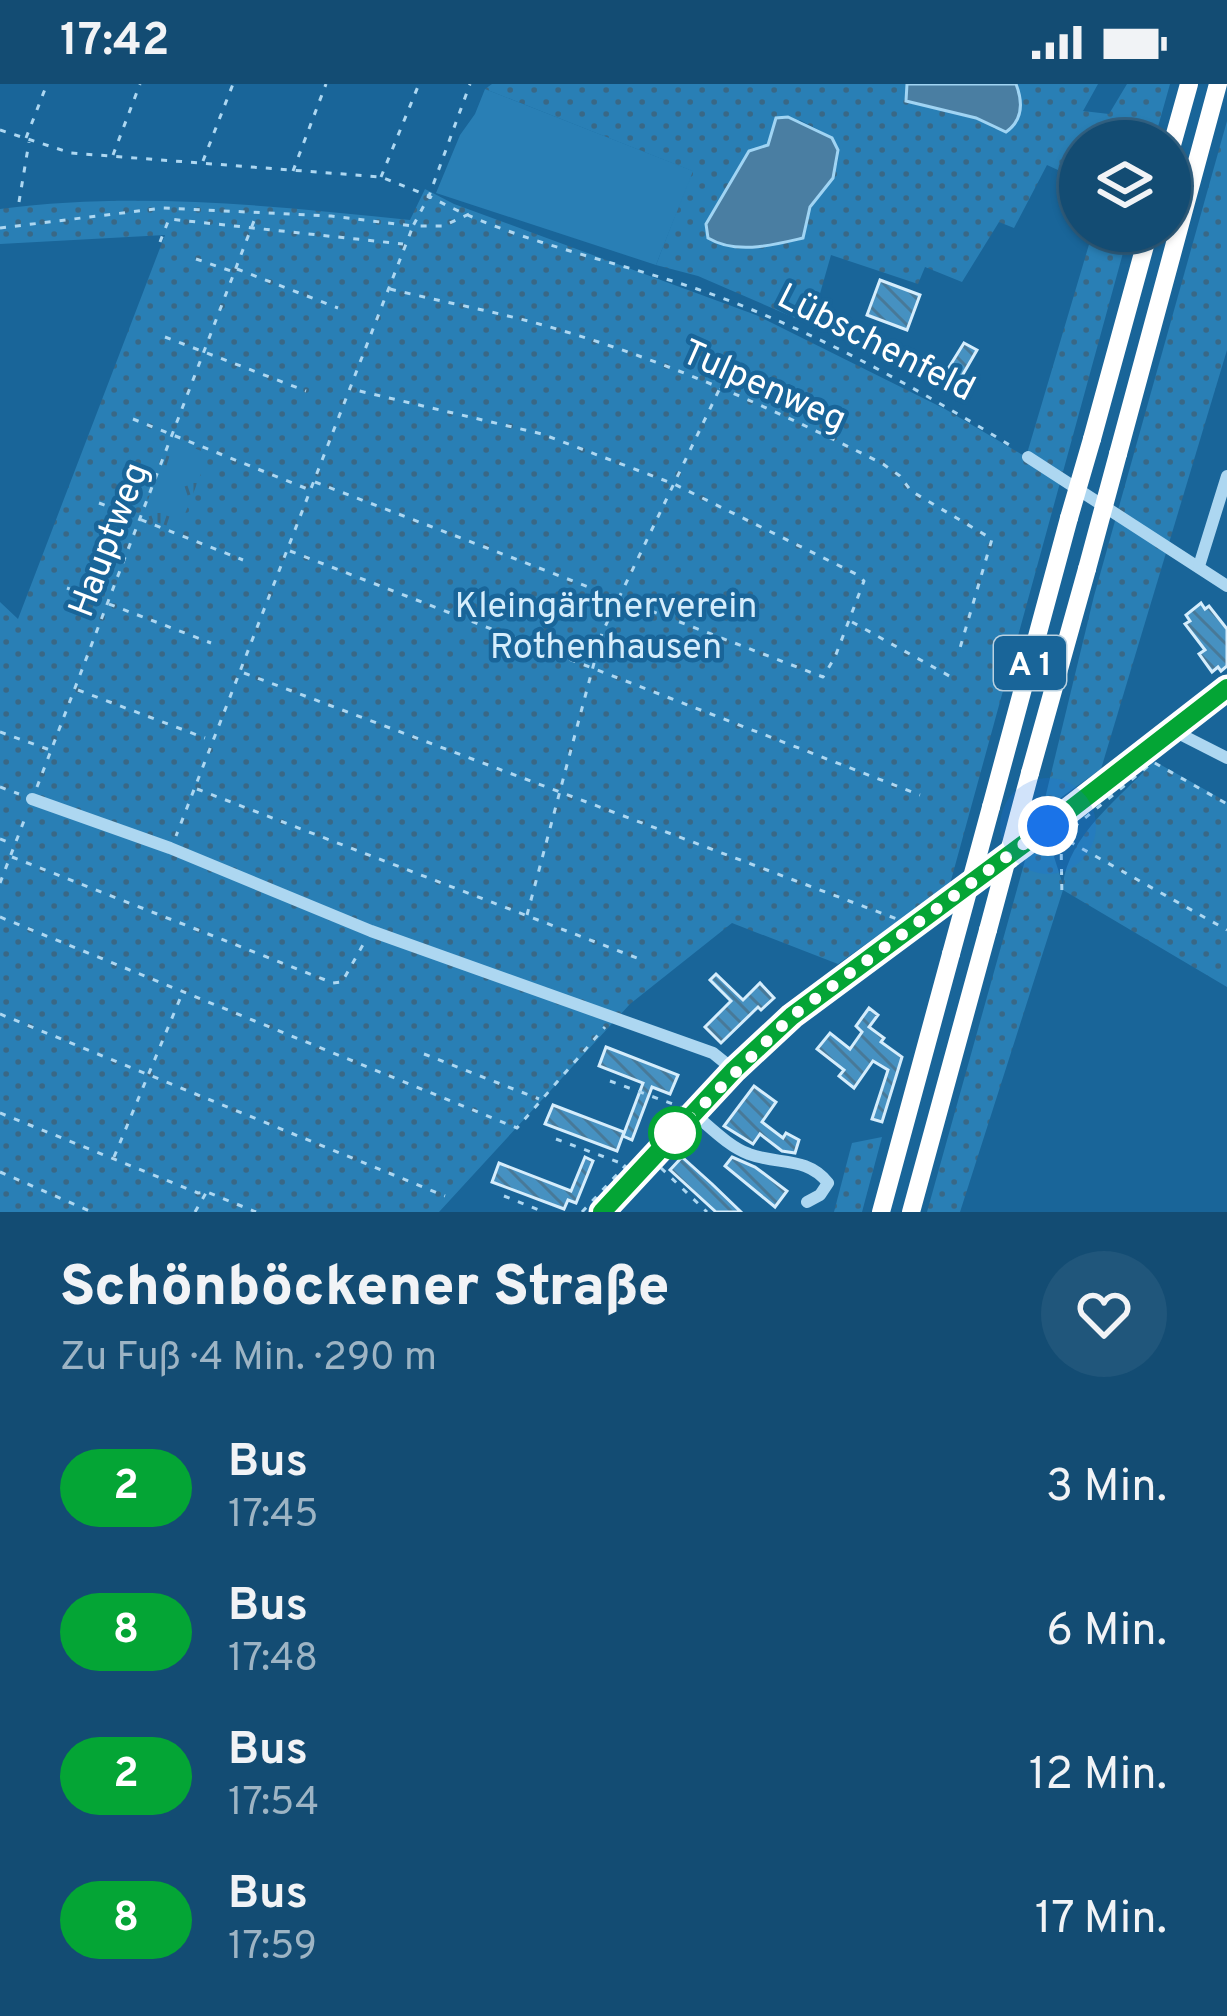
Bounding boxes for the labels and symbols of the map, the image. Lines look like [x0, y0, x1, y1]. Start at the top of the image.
street label: Lübschenfeld [769, 275, 982, 414]
street label: Tulpenweg [674, 331, 853, 444]
street label: Hauptweg [60, 456, 161, 624]
park label: Kleingärtnerverein Rothenhausen [454, 585, 758, 672]
road number: A 1 [994, 636, 1066, 690]
your location [1018, 796, 1078, 856]
unlabelled marker [650, 1108, 700, 1158]

